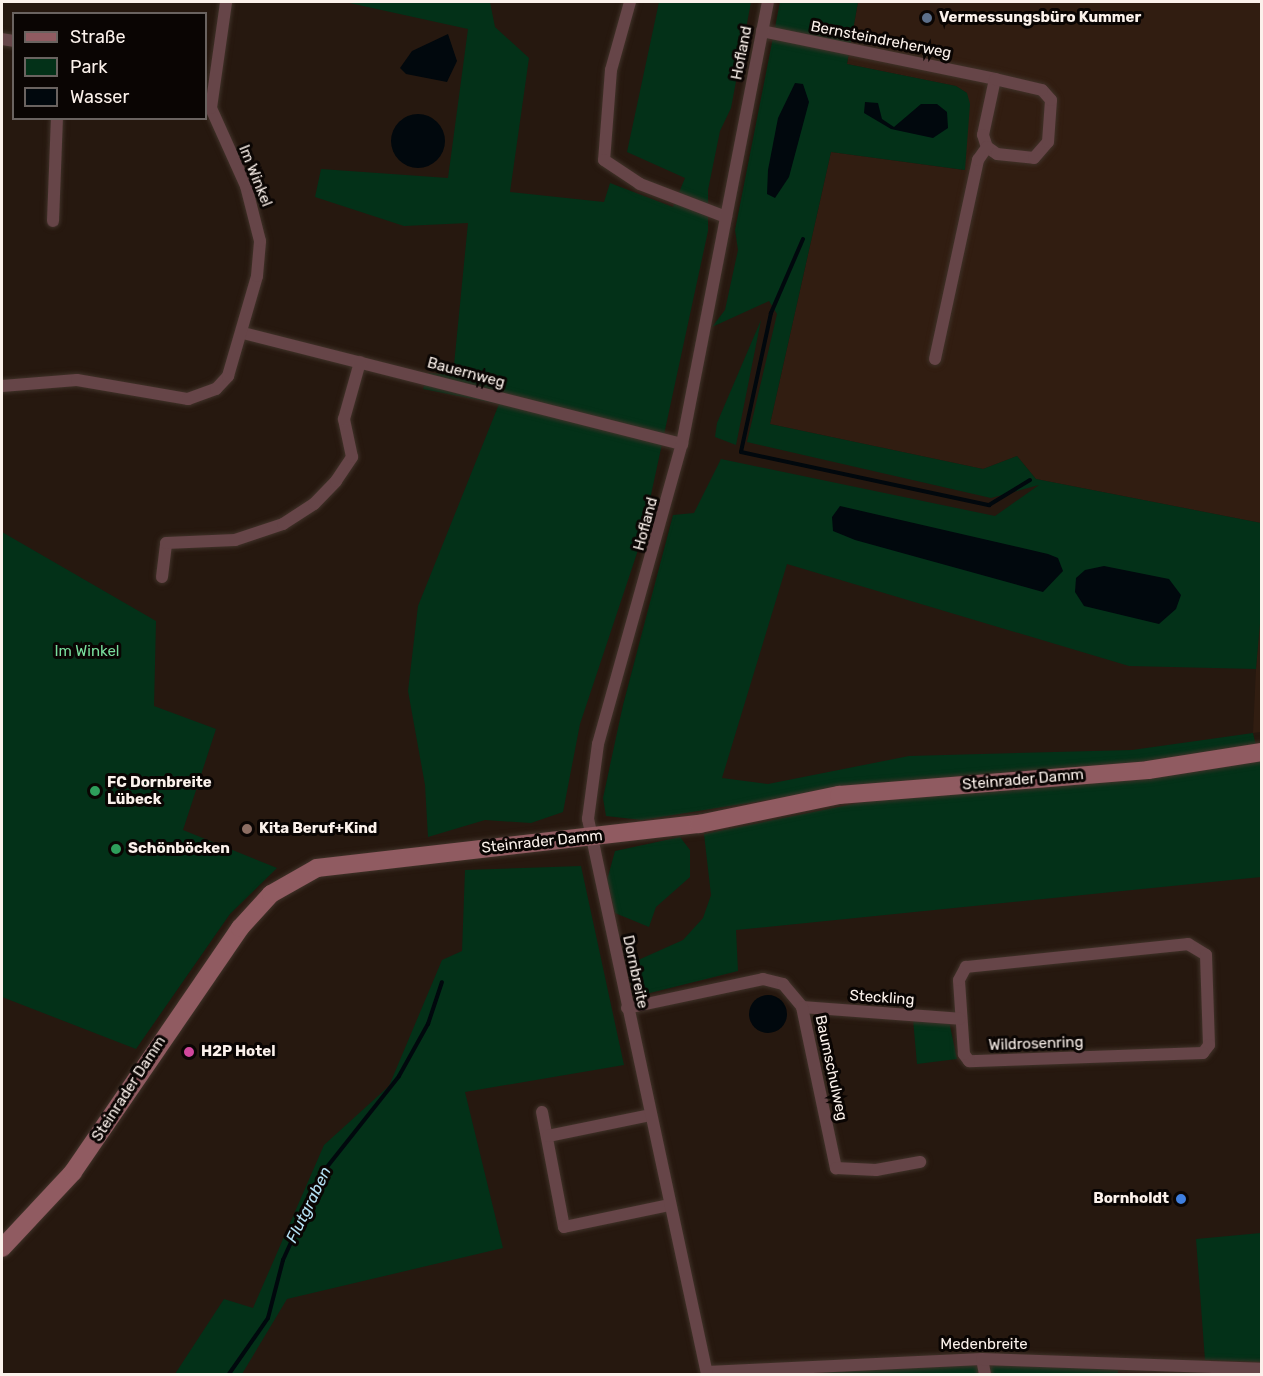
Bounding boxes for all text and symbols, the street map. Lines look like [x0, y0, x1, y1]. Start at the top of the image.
place label: Vermessungsbüro Kummer [939, 9, 1141, 27]
marker: Vermessungsbüro Kummer [920, 11, 934, 25]
legend [12, 12, 207, 120]
street label: Bernsteindreherweg [809, 18, 953, 62]
street label: Hofland [728, 25, 756, 81]
text: Straße [70, 26, 126, 48]
text: Park [70, 56, 107, 78]
text: Wasser [70, 86, 129, 108]
street label: Im Winkel [234, 142, 276, 210]
street label: Bauernweg [425, 354, 507, 392]
street label: Hofland [630, 495, 662, 553]
park label: Im Winkel [54, 643, 120, 661]
street label: Steinrader Damm [961, 766, 1085, 794]
place label: FC Dornbreite Lübeck [107, 773, 212, 808]
marker: FC Dornbreite Lübeck [88, 784, 102, 798]
place label: Kita Beruf+Kind [259, 820, 377, 838]
marker: Kita Beruf+Kind [240, 822, 254, 836]
street label: Steinrader Damm [480, 827, 604, 857]
place label: Schönböcken [128, 840, 230, 858]
marker: Schönböcken [109, 842, 123, 856]
street label: Dornbreite [618, 934, 652, 1010]
street label: Steckling [849, 987, 915, 1009]
street label: Baumschulweg [811, 1014, 851, 1122]
street label: Steinrader Damm [88, 1033, 170, 1145]
street label: Wildrosenring [988, 1033, 1084, 1055]
place label: H2P Hotel [201, 1043, 276, 1061]
marker: H2P Hotel [182, 1045, 196, 1059]
water label: Flutgraben [282, 1164, 336, 1246]
place label: Bornholdt [1093, 1190, 1169, 1208]
marker: Bornholdt [1174, 1192, 1188, 1206]
street label: Medenbreite [940, 1336, 1028, 1354]

